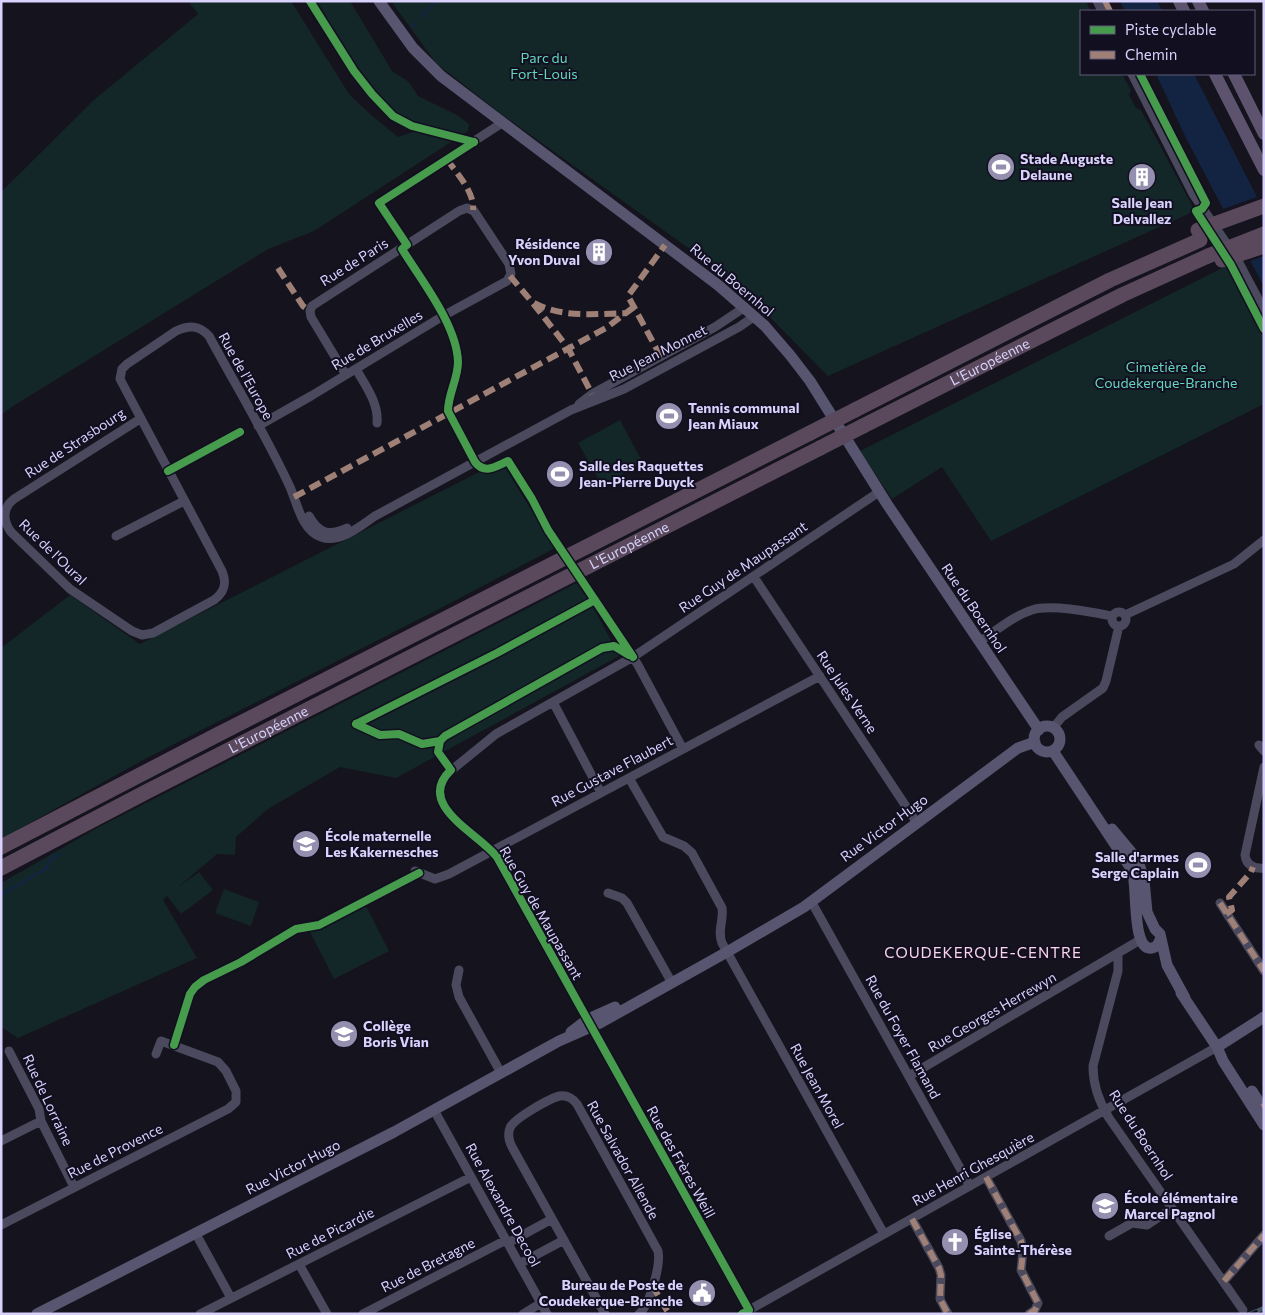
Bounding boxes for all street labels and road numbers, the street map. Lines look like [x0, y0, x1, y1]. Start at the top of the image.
street label: Rue de Paris [317, 234, 391, 289]
street label: Rue du Boernhol [687, 240, 778, 320]
street label: Rue de Bruxelles [328, 306, 425, 373]
street label: Rue Jean Monnet [606, 320, 710, 385]
street label: Rue de l'Europe [215, 329, 277, 422]
street label: L'Européenne [947, 334, 1032, 389]
street label: Rue de Strasbourg [21, 404, 128, 481]
street label: Rue de l'Oural [16, 515, 91, 588]
street label: Rue Guy de Maupassant [675, 517, 810, 616]
street label: L'Européenne [586, 518, 672, 572]
street label: Rue du Boernhol [938, 560, 1011, 656]
street label: Rue Jules Verne [814, 647, 881, 736]
street label: L'Européenne [225, 702, 311, 757]
street label: Rue Gustave Flaubert [548, 731, 676, 810]
street label: Rue Victor Hugo [837, 790, 931, 865]
street label: Rue Guy de Maupassant [496, 843, 587, 983]
street label: Rue Georges Herrewyn [925, 968, 1059, 1055]
street label: Rue du Foyer Flamand [862, 972, 945, 1102]
street label: Rue Jean Morel [787, 1040, 848, 1131]
street label: Rue de Lorraine [20, 1051, 77, 1148]
street label: Rue du Boernhol [1106, 1086, 1177, 1183]
street label: Rue Salvador Allende [584, 1097, 663, 1222]
street label: Rue des Frères Weill [644, 1103, 719, 1221]
street label: Rue de Provence [64, 1119, 165, 1182]
street label: Rue Henri Ghesquière [909, 1128, 1037, 1209]
street label: Rue Victor Hugo [243, 1135, 343, 1198]
street label: Rue Alexandre Decool [462, 1140, 545, 1270]
street label: Rue de Picardie [283, 1203, 377, 1262]
street label: Rue de Bretagne [378, 1234, 478, 1296]

